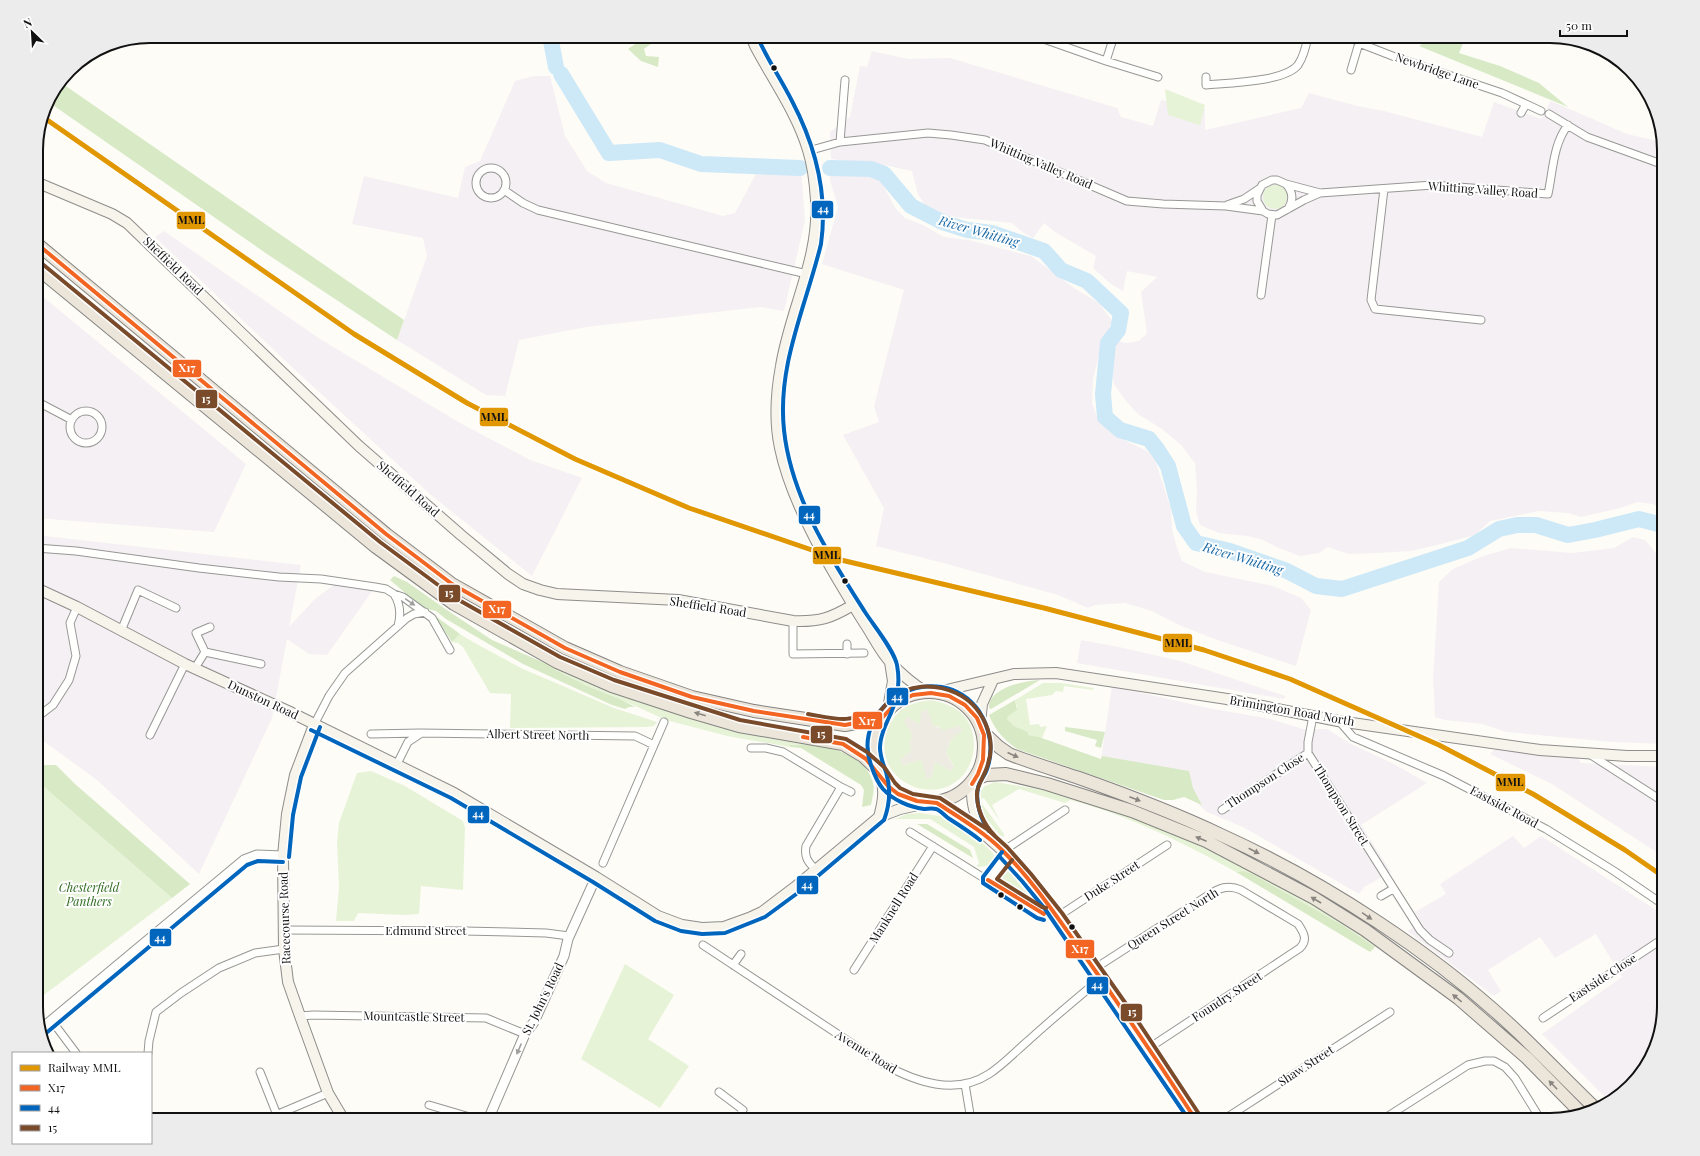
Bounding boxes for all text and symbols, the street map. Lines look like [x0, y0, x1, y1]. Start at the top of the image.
north arrow [12, 12, 52, 52]
scale bar [1560, 12, 1627, 38]
text: N [21, 14, 34, 31]
text: 50 m [1566, 17, 1592, 33]
street label: Newbridge Lane [1393, 48, 1481, 92]
unlabelled marker [769, 63, 779, 73]
street label: Whitting Valley Road [987, 134, 1095, 192]
street label: Whitting Valley Road [1426, 177, 1539, 201]
line badge: 44 [811, 200, 834, 219]
text: 44 [817, 201, 829, 216]
line badge: MML [176, 211, 206, 230]
water label: River Whitting [936, 211, 1022, 250]
text: MML [177, 212, 205, 227]
street label: Sheffield Road [140, 233, 207, 298]
line badge: X17 [172, 359, 202, 378]
text: X17 [179, 360, 195, 375]
line badge: 15 [195, 389, 218, 409]
text: 15 [201, 391, 211, 406]
line badge: MML [479, 407, 509, 427]
text: MML [480, 409, 508, 424]
street label: Sheffield Road [374, 457, 443, 520]
line badge: 44 [798, 505, 821, 525]
text: 44 [803, 507, 815, 522]
water label: River Whitting [1200, 537, 1286, 578]
line badge: MML [812, 546, 842, 565]
text: MML [813, 547, 841, 562]
unlabelled marker [840, 576, 850, 586]
line badge: 15 [438, 584, 461, 603]
text: 15 [444, 585, 454, 600]
street label: Sheffield Road [669, 592, 748, 620]
one-way arrow [405, 598, 415, 606]
line badge: X17 [482, 600, 512, 619]
text: X17 [489, 601, 505, 616]
line badge: MML [1162, 633, 1193, 653]
text: MML [1164, 635, 1192, 650]
street label: Dunston Road [225, 676, 301, 723]
line badge: 44 [886, 687, 909, 706]
text: 44 [891, 689, 903, 704]
street label: Brimington Road North [1228, 691, 1356, 729]
one-way arrow [693, 711, 706, 717]
line badge: X17 [852, 711, 883, 730]
text: X17 [859, 713, 875, 728]
street label: Albert Street North [486, 725, 589, 743]
line badge: 15 [810, 725, 833, 744]
text: 15 [816, 726, 826, 741]
street label: Thompson Close [1222, 749, 1307, 811]
one-way arrow [1007, 752, 1018, 758]
street label: Thompson Street [1310, 761, 1374, 849]
line badge: MML [1495, 773, 1526, 792]
text: MML [1496, 774, 1524, 789]
street label: Eastside Road [1468, 781, 1541, 831]
one-way arrow [1129, 797, 1141, 803]
line badge: 44 [467, 805, 490, 824]
text: 44 [472, 806, 484, 821]
one-way arrow [1194, 836, 1206, 842]
one-way arrow [1248, 848, 1260, 854]
street label: Duke Street [1081, 856, 1143, 904]
street label: Manknell Road [865, 869, 921, 946]
street label: Racecourse Road [274, 872, 294, 964]
line badge: 44 [796, 875, 819, 895]
text: 44 [801, 877, 813, 892]
park label: Chesterfield Panthers [59, 879, 120, 909]
street label: Queen Street North [1124, 884, 1221, 953]
unlabelled marker [996, 890, 1006, 900]
one-way arrow [1310, 896, 1322, 903]
unlabelled marker [1015, 902, 1025, 912]
one-way arrow [1361, 912, 1372, 920]
street label: Edmund Street [385, 922, 467, 938]
unlabelled marker [1067, 922, 1077, 932]
line badge: 44 [149, 928, 172, 947]
text: 44 [154, 930, 166, 945]
line badge: X17 [1065, 939, 1095, 959]
text: X17 [1072, 941, 1088, 956]
street label: Eastside Close [1566, 949, 1639, 1005]
street label: St. John's Road [518, 960, 567, 1037]
street label: Foundry Street [1188, 967, 1265, 1025]
line badge: 44 [1086, 976, 1109, 995]
text: 44 [1091, 977, 1103, 992]
one-way arrow [1452, 993, 1463, 1002]
line badge: 15 [1120, 1003, 1143, 1022]
text: 15 [1127, 1004, 1137, 1019]
street label: Mountcastle Street [363, 1007, 466, 1025]
street label: Avenue Road [832, 1025, 900, 1076]
street label: Shaw Street [1274, 1041, 1337, 1089]
one-way arrow [515, 1043, 521, 1055]
legend [12, 1052, 152, 1144]
text: Railway MML [48, 1059, 120, 1075]
text: X17 [48, 1079, 65, 1095]
one-way arrow [1548, 1080, 1558, 1090]
text: 44 [48, 1099, 60, 1115]
text: 15 [48, 1119, 57, 1135]

